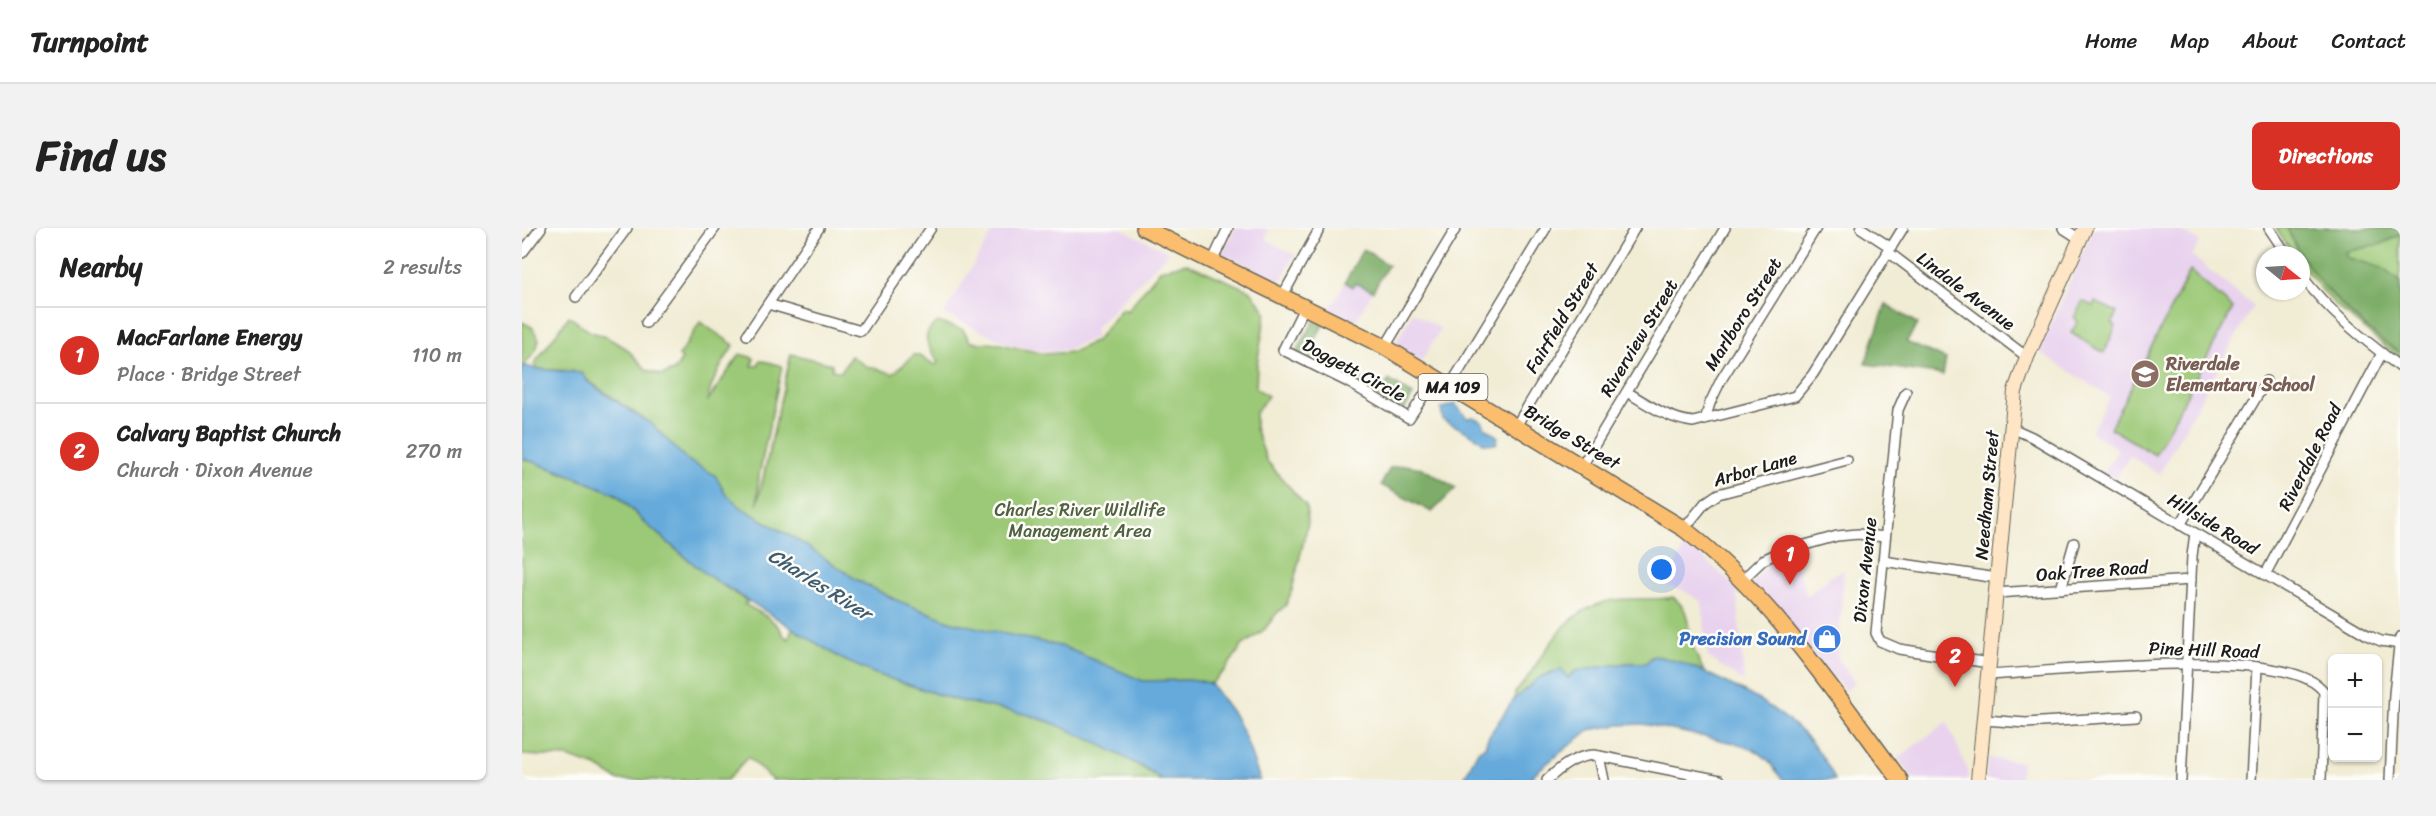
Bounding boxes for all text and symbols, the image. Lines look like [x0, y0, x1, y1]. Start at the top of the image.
text: Turnpoint [30, 17, 149, 66]
text: Home [2085, 22, 2137, 60]
text: Map [2170, 22, 2209, 60]
text: About [2242, 22, 2299, 60]
text: Contact [2332, 22, 2406, 60]
text: Find us [36, 119, 166, 193]
button: Directions [2252, 122, 2400, 190]
street label: Lindale Avenue [1909, 243, 2023, 339]
text: Nearby [60, 244, 142, 290]
north arrow [2256, 246, 2310, 300]
text: 2 results [383, 250, 462, 285]
street label: Marlboro Street [1695, 251, 1791, 377]
street label: Fairfield Street [1516, 256, 1608, 380]
street label: Riverview Street [1591, 273, 1687, 403]
text: MacFarlane Energy [117, 318, 302, 357]
street label: Doggett Circle [1296, 329, 1412, 411]
text: 1 [75, 338, 84, 373]
text: 110 m [412, 338, 462, 373]
place label: Riverdale Elementary School [2165, 348, 2315, 401]
text: Place · Bridge Street [117, 357, 301, 392]
school or university icon: Riverdale Elementary School [2129, 358, 2161, 390]
road number: MA 109 [1418, 374, 1488, 400]
street label: Bridge Street [1517, 395, 1627, 479]
street label: Riverdale Road [2269, 396, 2352, 516]
text: Calvary Baptist Church [117, 414, 341, 453]
street label: Needham Street [1965, 428, 2009, 561]
text: 2 [74, 434, 85, 469]
text: 270 m [406, 434, 462, 469]
street label: Arbor Lane [1708, 442, 1801, 496]
text: Church · Dixon Avenue [117, 453, 313, 488]
street label: Hillside Road [2161, 484, 2266, 565]
park label: Charles River Wildlife Management Area [994, 494, 1166, 547]
street label: Dixon Avenue [1844, 516, 1886, 624]
pin: 1 [1770, 536, 1810, 585]
water label: Charles River [761, 539, 882, 632]
street label: Oak Tree Road [2035, 551, 2150, 591]
your location [1647, 555, 1676, 584]
place label: Precision Sound [1679, 623, 1808, 655]
shop icon: Precision Sound [1811, 623, 1843, 655]
street label: Pine Hill Road [2148, 632, 2261, 668]
pin: 2 [1936, 638, 1974, 687]
map controls [2328, 654, 2382, 762]
button: + [2328, 654, 2382, 708]
button: − [2328, 708, 2382, 762]

